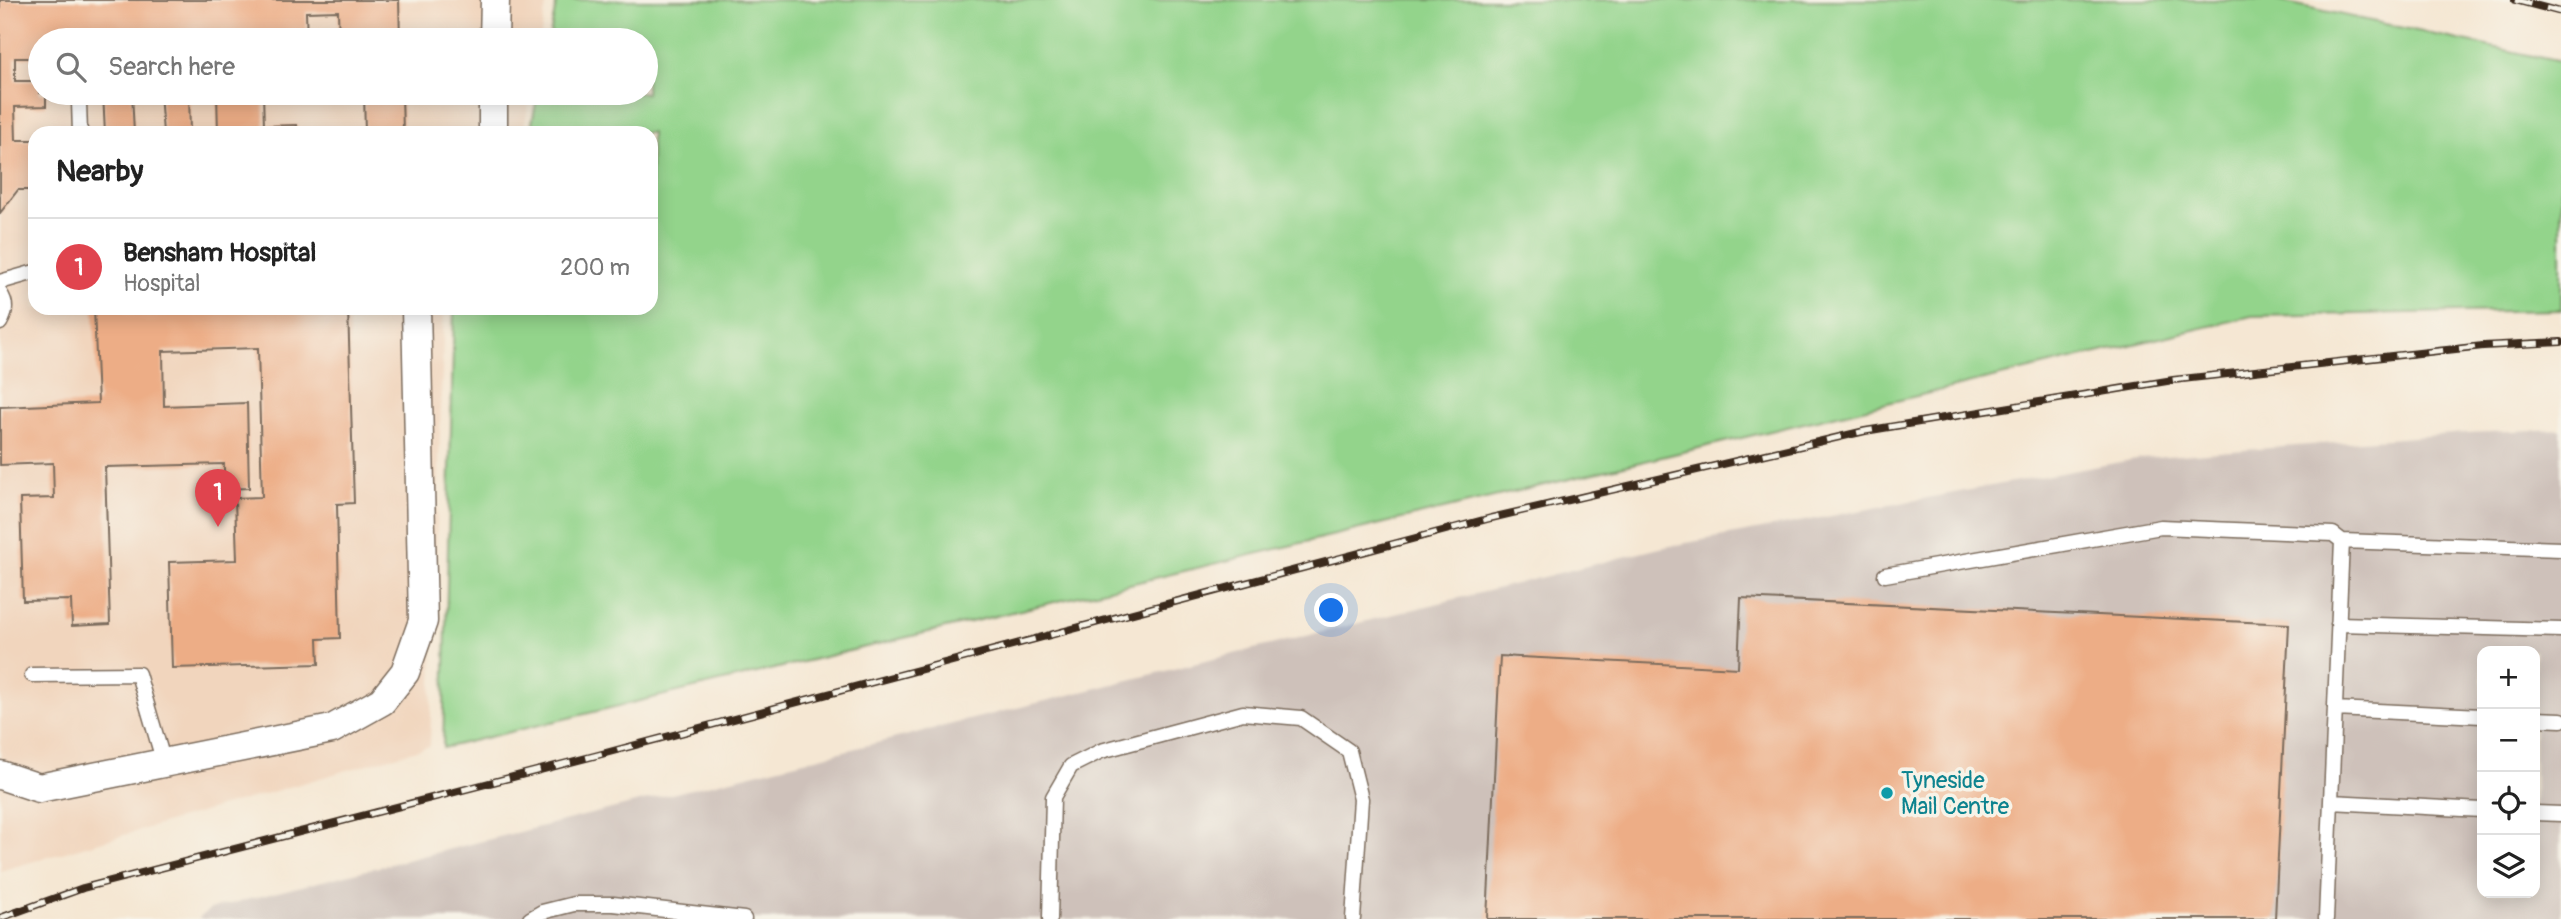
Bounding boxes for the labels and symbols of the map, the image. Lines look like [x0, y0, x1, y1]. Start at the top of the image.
pin: 1 [195, 469, 241, 527]
your location [1314, 593, 1348, 627]
place label: Tyneside Mail Centre [1901, 766, 2010, 821]
marker: Tyneside Mail Centre [1879, 785, 1895, 801]

